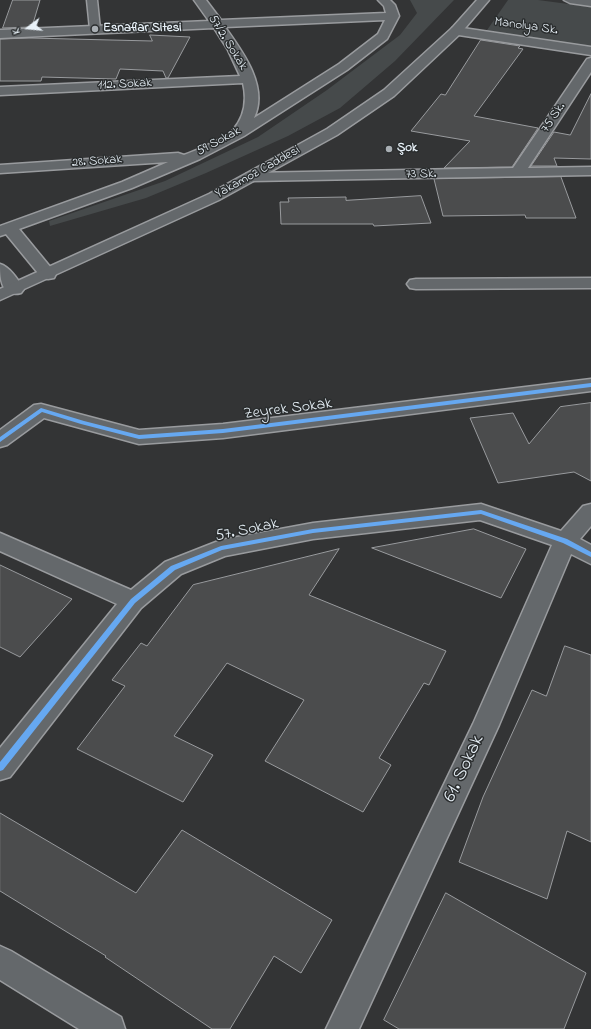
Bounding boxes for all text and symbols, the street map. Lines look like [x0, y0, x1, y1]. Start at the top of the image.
north arrow [8, 8, 48, 48]
street label: 57/2. Sokak [204, 12, 250, 74]
street label: Manolya Sk. [493, 15, 559, 39]
place label: Esnaflar Sitesi [103, 21, 182, 37]
marker: Esnaflar Sitesi [90, 24, 100, 34]
text: K [8, 27, 25, 36]
street label: 112. Sokak [98, 76, 152, 94]
street label: 75 Sk. [538, 100, 570, 136]
street label: 59 Sokak [194, 124, 244, 160]
place label: Şok [397, 141, 417, 157]
street label: Yakamoz Caddesi [213, 143, 303, 203]
marker: Şok [384, 144, 394, 154]
street label: 28. Sokak [71, 152, 123, 172]
street label: 73 Sk. [406, 167, 436, 183]
street label: Zeyrek Sokak [243, 395, 333, 425]
street label: 57. Sokak [214, 515, 280, 547]
street label: 61. Sokak [440, 732, 490, 806]

